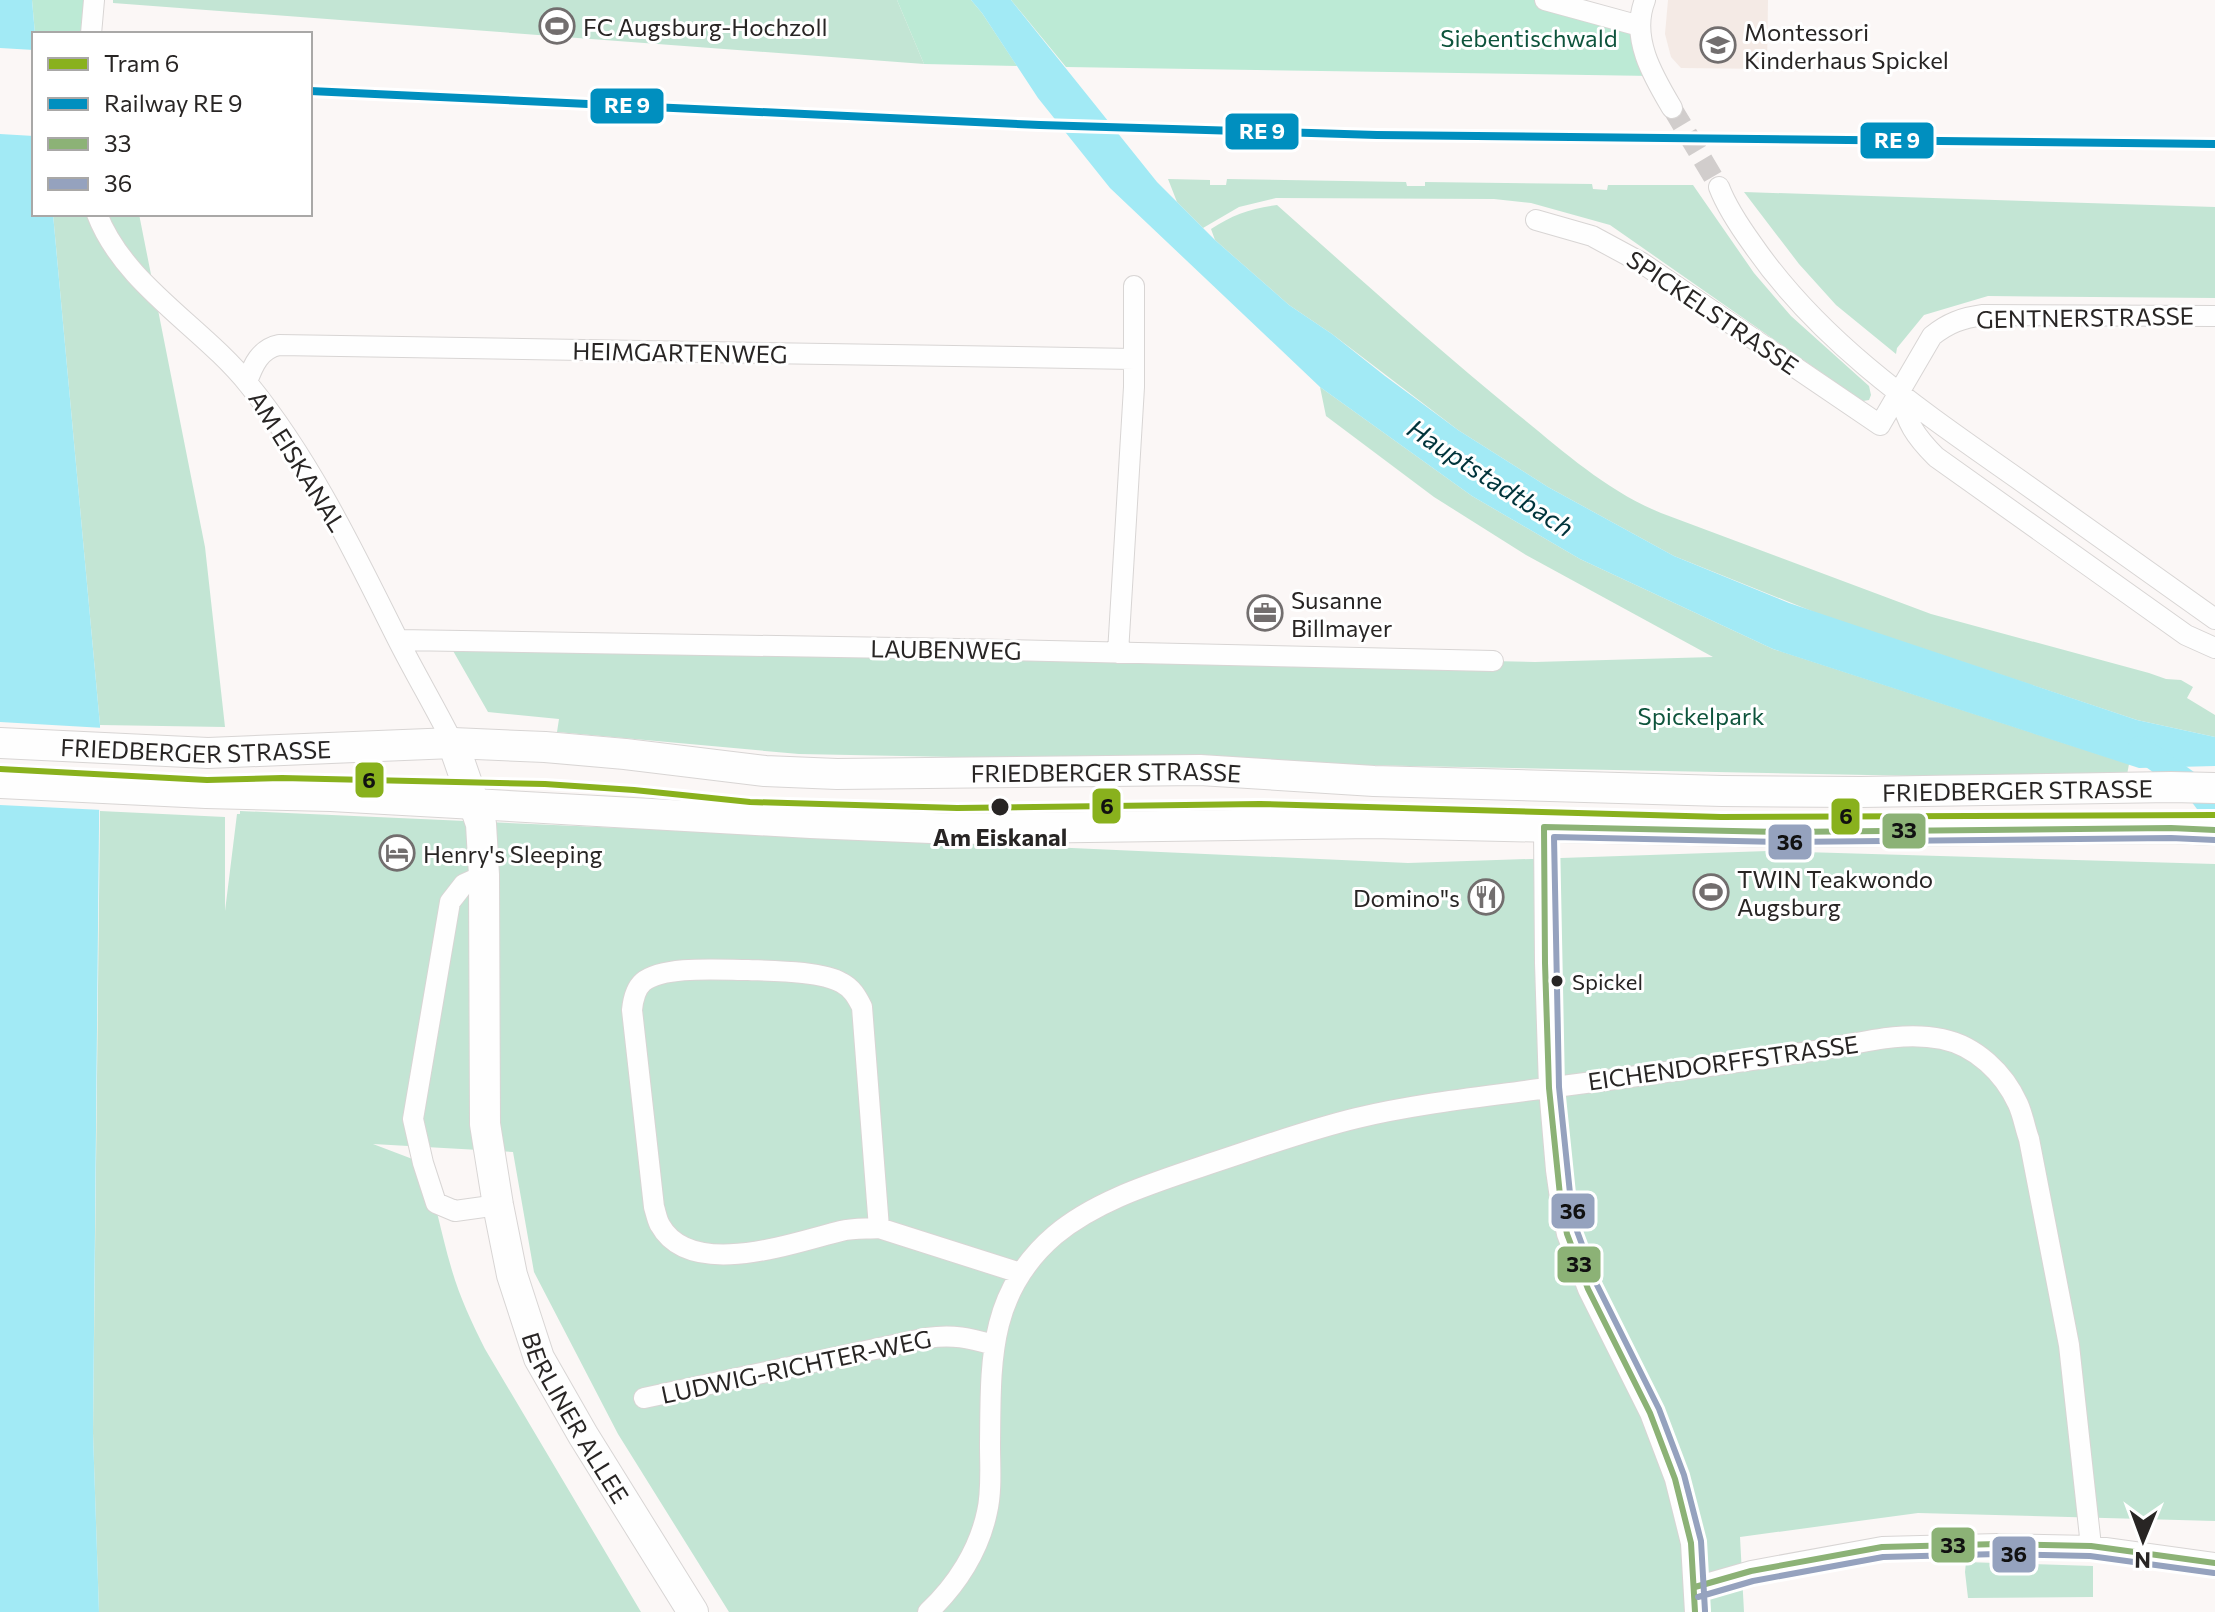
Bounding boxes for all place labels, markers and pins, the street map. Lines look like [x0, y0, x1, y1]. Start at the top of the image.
sports icon: FC Augsburg-Hochzoll [538, 7, 576, 45]
place label: FC Augsburg-Hochzoll [583, 12, 828, 41]
place label: Montessori Kinderhaus Spickel [1744, 17, 1949, 74]
school or university icon: Montessori Kinderhaus Spickel [1699, 26, 1737, 64]
place label: Susanne Billmayer [1291, 585, 1393, 642]
office icon: Susanne Billmayer [1246, 594, 1284, 632]
marker: Am Eiskanal [989, 796, 1011, 818]
place label: Am Eiskanal [933, 822, 1067, 851]
hotel icon: Henry's Sleeping [378, 834, 416, 872]
place label: Henry's Sleeping [423, 839, 602, 868]
place label: TWIN Teakwondo Augsburg [1737, 864, 1933, 921]
sports icon: TWIN Teakwondo Augsburg [1692, 873, 1730, 911]
restaurant icon: Domino"s [1467, 878, 1505, 916]
place label: Domino"s [1353, 883, 1460, 912]
place label: Spickel [1572, 968, 1643, 995]
marker: Spickel [1549, 973, 1565, 989]

